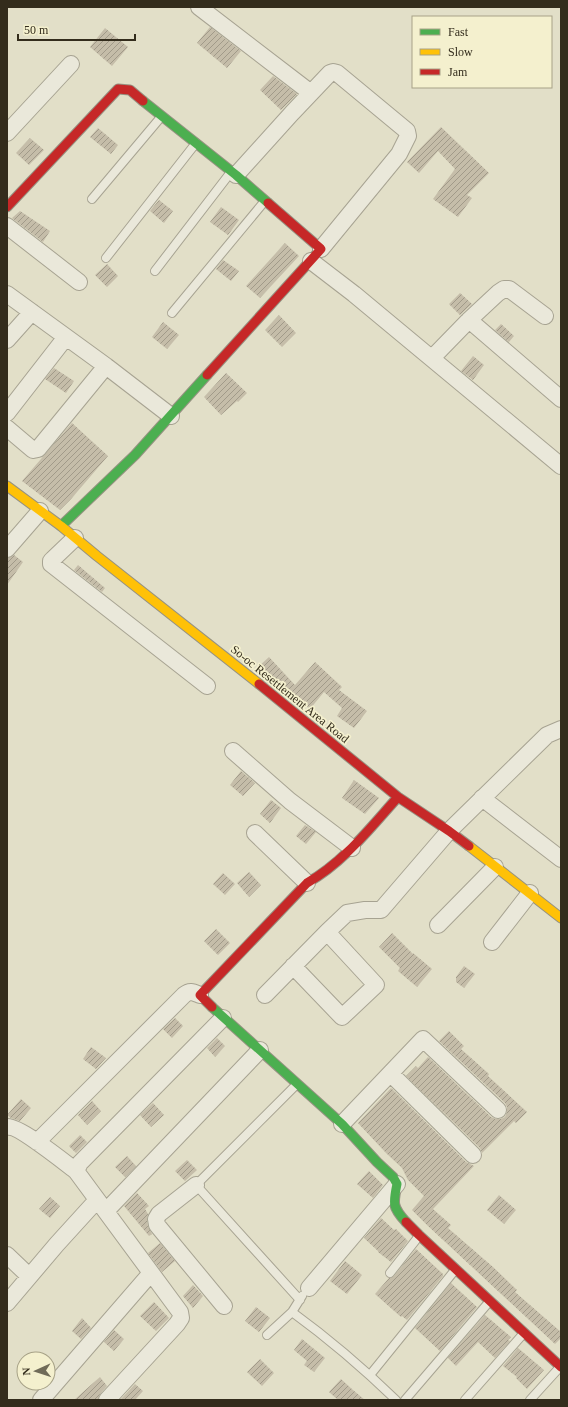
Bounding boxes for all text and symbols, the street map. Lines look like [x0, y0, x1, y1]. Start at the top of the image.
scale bar [18, 16, 135, 42]
legend [412, 16, 552, 88]
text: 50 m [24, 23, 49, 37]
text: Fast [448, 25, 469, 39]
text: Slow [448, 45, 473, 59]
text: Jam [448, 65, 468, 79]
street label: So-oc Resettlement Area Road [228, 642, 352, 746]
north arrow [16, 1351, 56, 1391]
text: N [20, 1367, 32, 1376]

